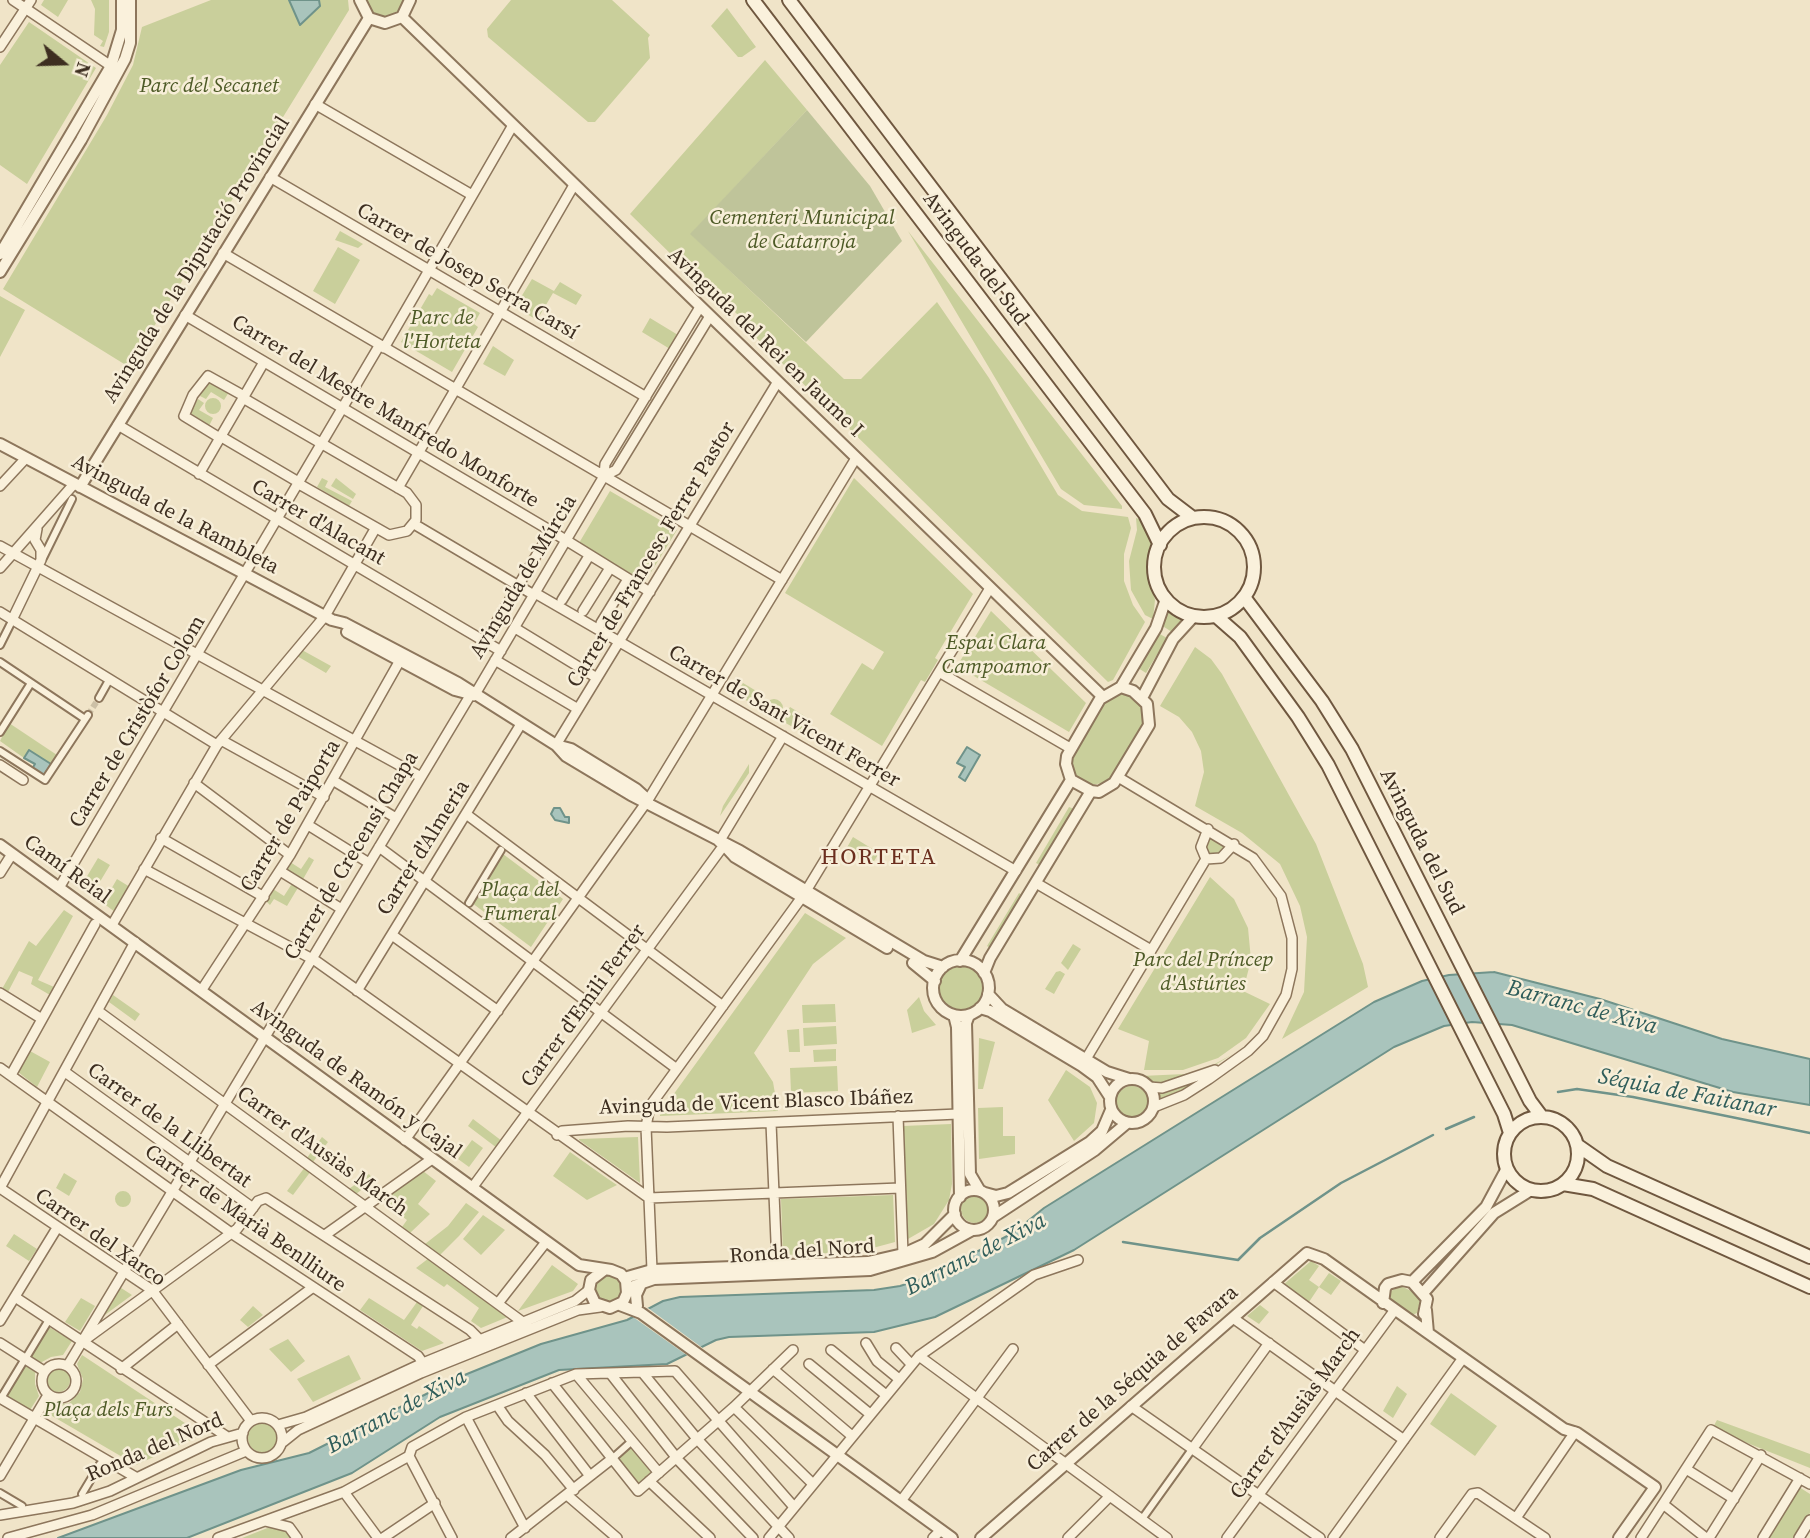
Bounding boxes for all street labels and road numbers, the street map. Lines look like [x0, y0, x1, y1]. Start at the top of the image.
street label: Avinguda de la Diputació Provincial [98, 112, 296, 408]
street label: Avinguda del Sud [917, 187, 1033, 331]
street label: Carrer de Josep Serra Carsí [352, 198, 582, 346]
street label: Avinguda del Rei en Jaume I [662, 243, 868, 443]
street label: Carrer del Mestre Manfredo Monforte [227, 310, 543, 514]
street label: Carrer de Francesc Ferrer Pastor [562, 417, 742, 693]
street label: Avinguda de la Rambleta [67, 450, 283, 580]
street label: Carrer d'Alacant [247, 474, 389, 572]
street label: Avinguda de Múrcia [465, 491, 583, 663]
street label: Carrer de Cristòfor Colom [65, 611, 211, 833]
street label: Carrer de Sant Vicent Ferrer [664, 640, 904, 794]
street label: Carrer de Paiporta [236, 735, 346, 897]
street label: Carrer de Crecensi Chapa [280, 747, 424, 965]
street label: Avinguda del Sud [1373, 765, 1469, 919]
street label: Carrer d'Almeria [372, 776, 476, 920]
street label: Camí Reial [19, 830, 115, 910]
street label: Carrer d'Emili Ferrer [516, 919, 652, 1093]
street label: Avinguda de Ramón y Cajal [246, 995, 466, 1165]
street label: Carrer de la Llibertat [82, 1058, 256, 1194]
street label: Carrer d'Ausiàs March [231, 1081, 413, 1223]
street label: Avinguda de Vicent Blasco Ibáñez [599, 1085, 913, 1121]
street label: Carrer de Marià Benlliure [139, 1140, 351, 1298]
street label: Carrer del Xarco [30, 1183, 170, 1293]
street label: Ronda del Nord [728, 1234, 876, 1270]
street label: Carrer de la Séquia de Favara [1022, 1280, 1244, 1478]
street label: Carrer d'Ausiàs March [1225, 1323, 1367, 1505]
street label: Ronda del Nord [83, 1408, 227, 1488]

